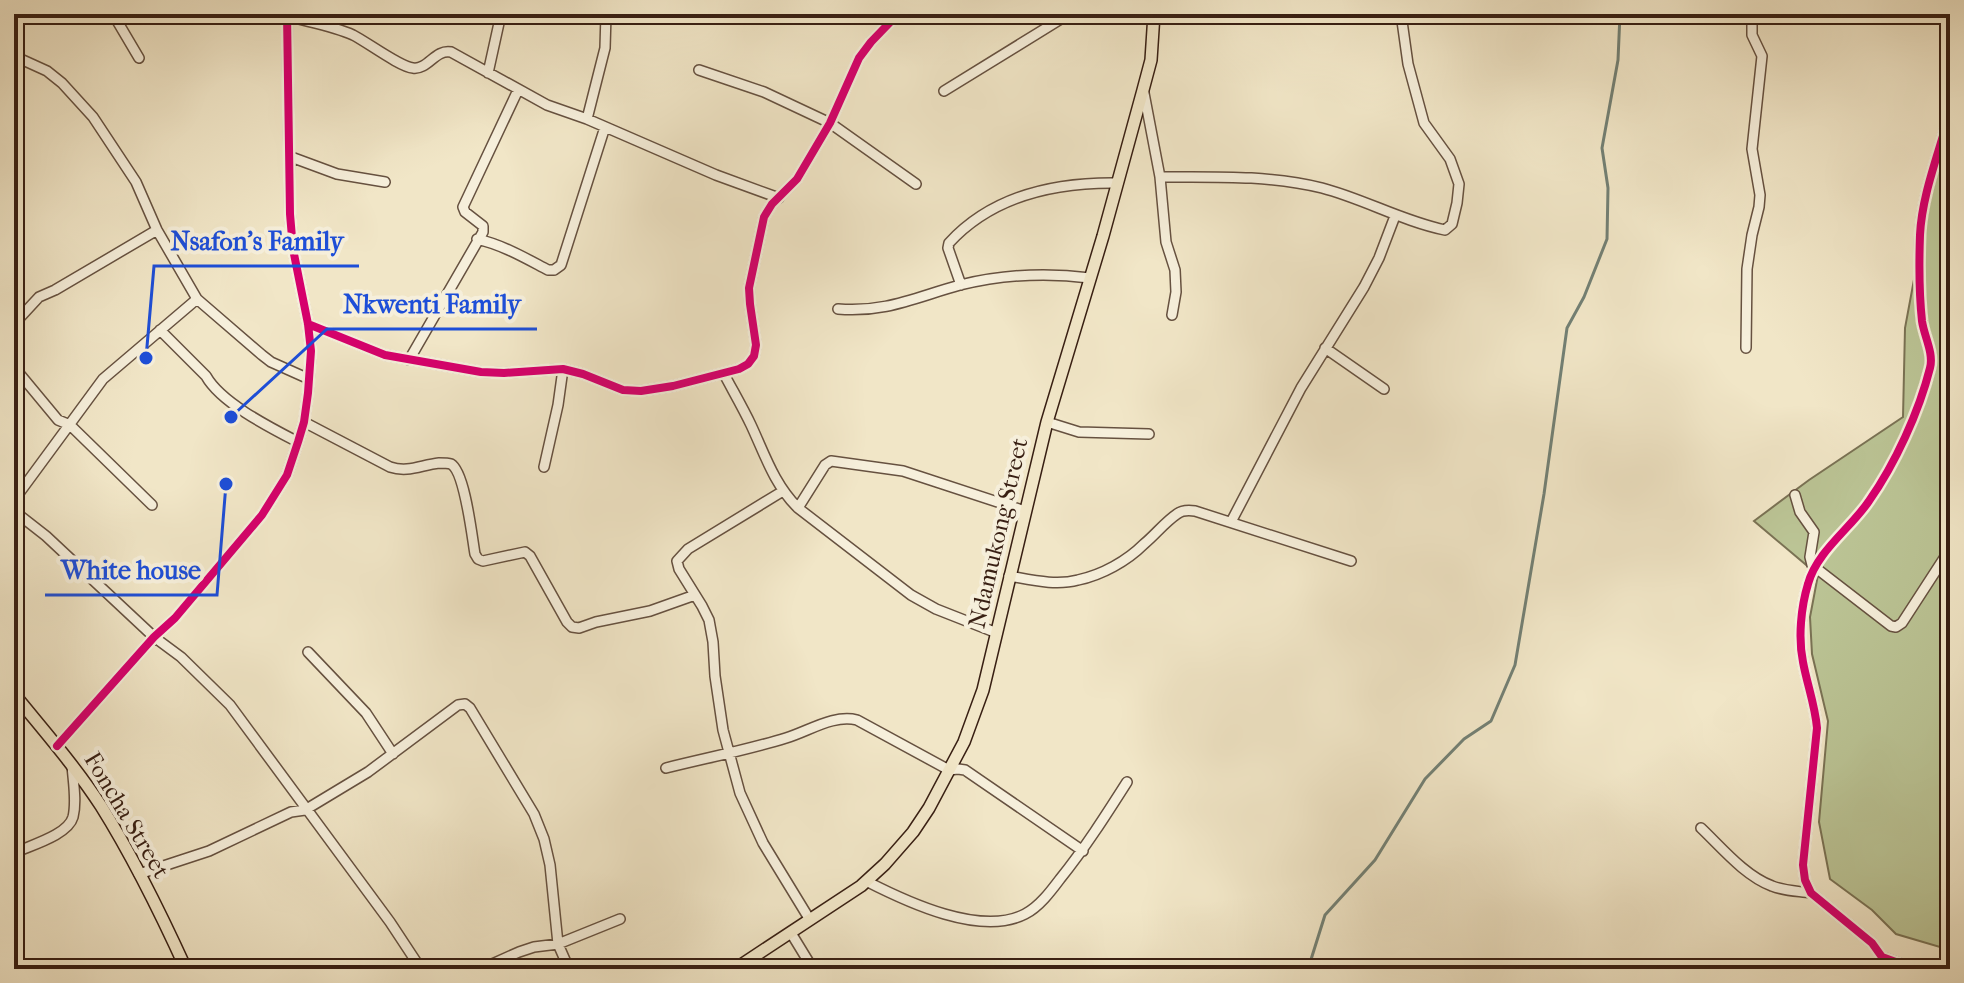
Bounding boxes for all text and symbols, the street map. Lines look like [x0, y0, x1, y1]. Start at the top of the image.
callout: Nsafon's Family [154, 216, 359, 266]
text: Nsafon's Family [170, 226, 346, 257]
callout: Nkwenti Family [327, 279, 537, 329]
text: Nkwenti Family [343, 289, 523, 320]
street label: Ndamukong Street [962, 435, 1034, 631]
callout: White house [45, 545, 217, 595]
text: White house [60, 555, 201, 586]
street label: Foncha Street [78, 747, 176, 884]

